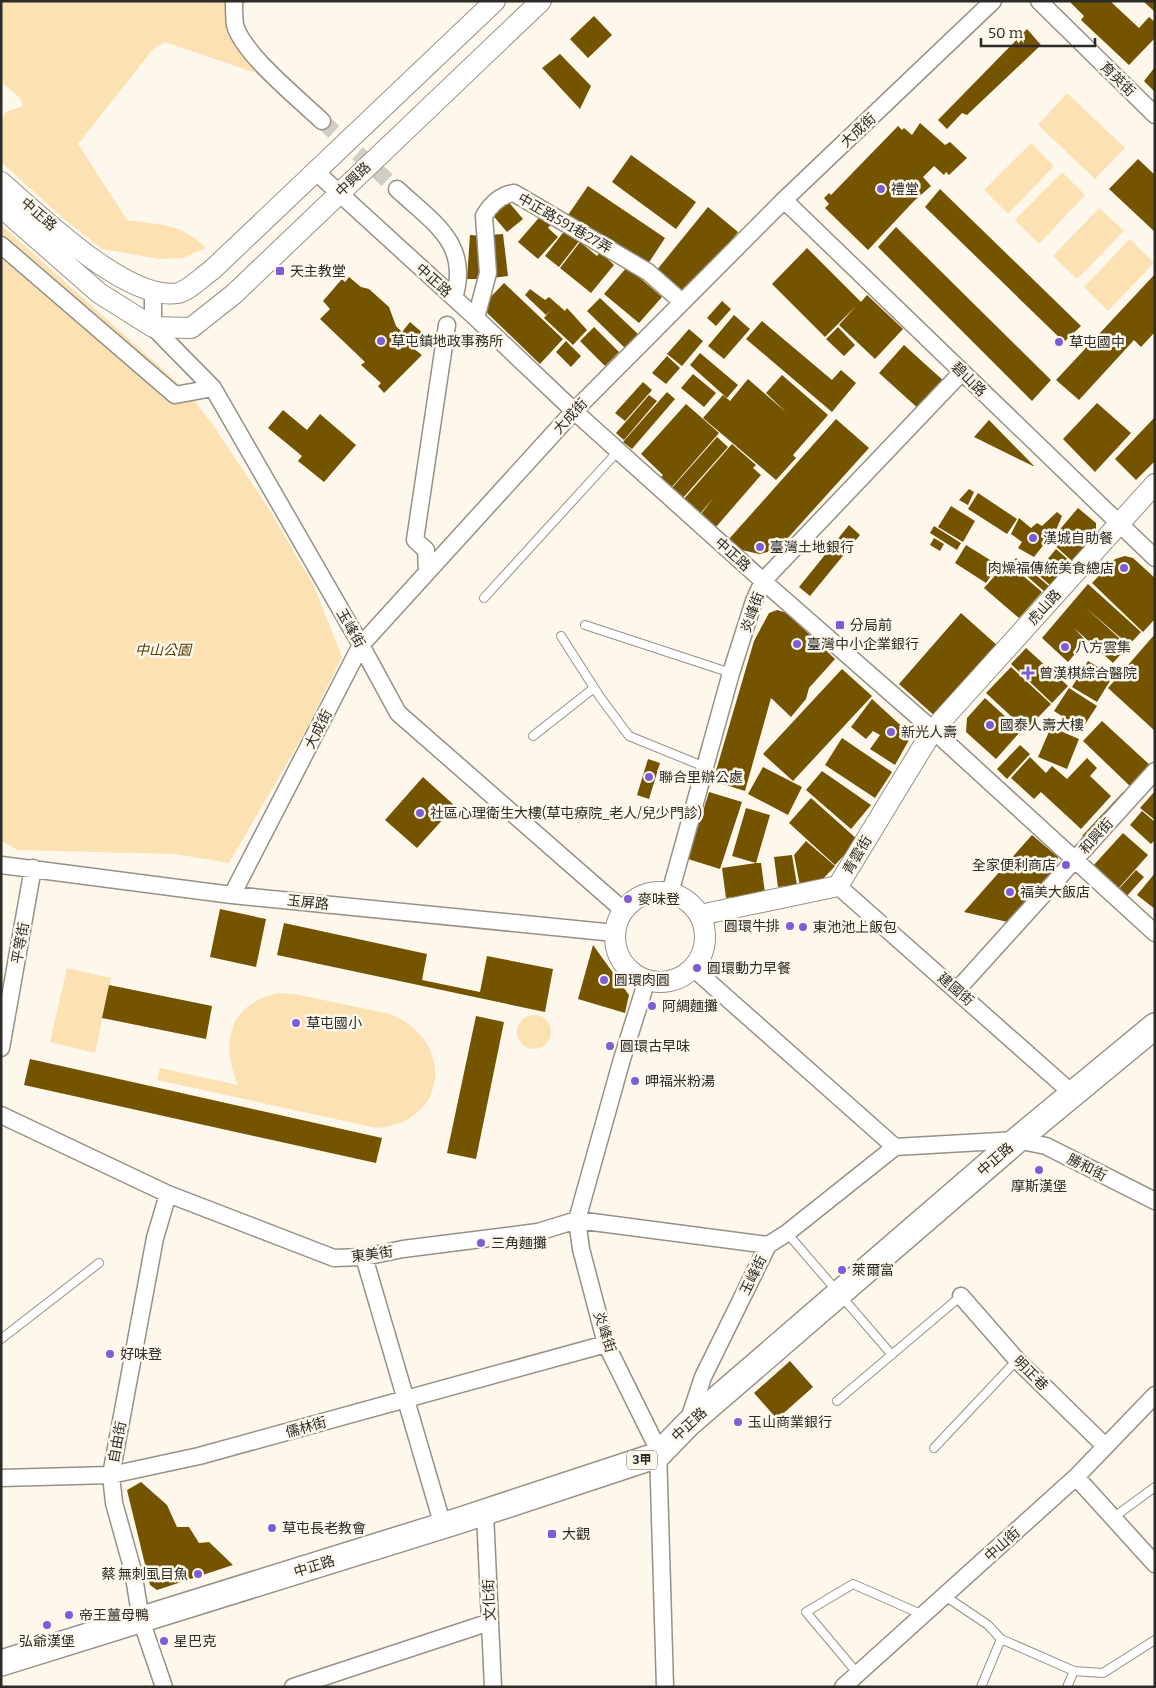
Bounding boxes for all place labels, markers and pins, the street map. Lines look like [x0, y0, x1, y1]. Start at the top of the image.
place label: 禮堂 [891, 181, 919, 198]
marker: 禮堂 [875, 183, 887, 195]
place label: 天主教堂 [290, 263, 346, 280]
marker: 天主教堂 [274, 265, 286, 277]
place label: 草屯鎮地政事務所 [391, 333, 503, 350]
place label: 草屯國中 [1069, 334, 1125, 351]
marker: 草屯鎮地政事務所 [375, 335, 387, 347]
marker: 草屯國中 [1053, 336, 1065, 348]
place label: 漢城自助餐 [1043, 530, 1113, 547]
marker: 漢城自助餐 [1027, 532, 1039, 544]
place label: 臺灣土地銀行 [770, 539, 854, 556]
marker: 臺灣土地銀行 [754, 541, 766, 553]
place label: 肉燥福傳統美食總店 [988, 560, 1114, 577]
marker: 肉燥福傳統美食總店 [1118, 562, 1130, 574]
place label: 分局前 [850, 617, 892, 634]
marker: 分局前 [834, 619, 846, 631]
place label: 臺灣中小企業銀行 [807, 636, 919, 653]
marker: 臺灣中小企業銀行 [791, 638, 803, 650]
place label: 八方雲集 [1075, 639, 1131, 656]
marker: 八方雲集 [1059, 641, 1071, 653]
place label: 曾漢棋綜合醫院 [1039, 665, 1137, 682]
marker: 曾漢棋綜合醫院 [1021, 666, 1035, 680]
place label: 國泰人壽大樓 [1000, 717, 1084, 734]
marker: 國泰人壽大樓 [984, 719, 996, 731]
place label: 新光人壽 [901, 724, 957, 741]
marker: 新光人壽 [885, 726, 897, 738]
place label: 聯合里辦公處 [659, 769, 743, 786]
marker: 聯合里辦公處 [643, 771, 655, 783]
place label: 社區心理衛生大樓(草屯療院_老人/兒少門診) [430, 805, 702, 822]
marker: 社區心理衛生大樓(草屯療院_老人/兒少門診) [414, 807, 426, 819]
place label: 全家便利商店 [972, 857, 1056, 874]
marker: 全家便利商店 [1060, 859, 1072, 871]
place label: 福美大飯店 [1020, 884, 1090, 901]
marker: 福美大飯店 [1004, 886, 1016, 898]
place label: 麥味登 [638, 891, 680, 908]
marker: 麥味登 [622, 893, 634, 905]
place label: 圓環牛排 [724, 918, 780, 935]
place label: 東池池上飯包 [813, 919, 897, 936]
marker: 圓環牛排 [784, 920, 796, 932]
marker: 東池池上飯包 [797, 921, 809, 933]
place label: 圓環動力早餐 [707, 960, 791, 977]
marker: 圓環動力早餐 [691, 962, 703, 974]
place label: 圓環肉圓 [614, 972, 670, 989]
marker: 圓環肉圓 [598, 974, 610, 986]
place label: 阿綢麵攤 [662, 998, 718, 1015]
marker: 阿綢麵攤 [646, 1000, 658, 1012]
place label: 草屯國小 [306, 1015, 362, 1032]
marker: 草屯國小 [290, 1017, 302, 1029]
place label: 圓環古早味 [620, 1038, 690, 1055]
marker: 圓環古早味 [604, 1040, 616, 1052]
place label: 呷福米粉湯 [645, 1073, 715, 1090]
marker: 呷福米粉湯 [629, 1075, 641, 1087]
marker: 摩斯漢堡 [1033, 1164, 1045, 1176]
place label: 摩斯漢堡 [1011, 1178, 1067, 1195]
place label: 三角麵攤 [491, 1235, 547, 1252]
marker: 三角麵攤 [475, 1237, 487, 1249]
place label: 萊爾富 [852, 1262, 894, 1279]
marker: 萊爾富 [836, 1264, 848, 1276]
place label: 好味登 [120, 1346, 162, 1363]
marker: 好味登 [104, 1348, 116, 1360]
place label: 玉山商業銀行 [748, 1414, 832, 1431]
marker: 玉山商業銀行 [732, 1416, 744, 1428]
place label: 草屯長老教會 [282, 1520, 366, 1537]
marker: 草屯長老教會 [266, 1522, 278, 1534]
place label: 大觀 [562, 1526, 590, 1543]
marker: 大觀 [546, 1528, 558, 1540]
place label: 蔡 無刺虱目魚 [101, 1566, 188, 1583]
marker: 蔡 無刺虱目魚 [192, 1568, 204, 1580]
place label: 帝王薑母鴨 [79, 1607, 149, 1624]
marker: 帝王薑母鴨 [63, 1609, 75, 1621]
marker: 弘爺漢堡 [41, 1619, 53, 1631]
place label: 弘爺漢堡 [19, 1633, 75, 1650]
place label: 星巴克 [174, 1633, 216, 1650]
marker: 星巴克 [158, 1635, 170, 1647]

